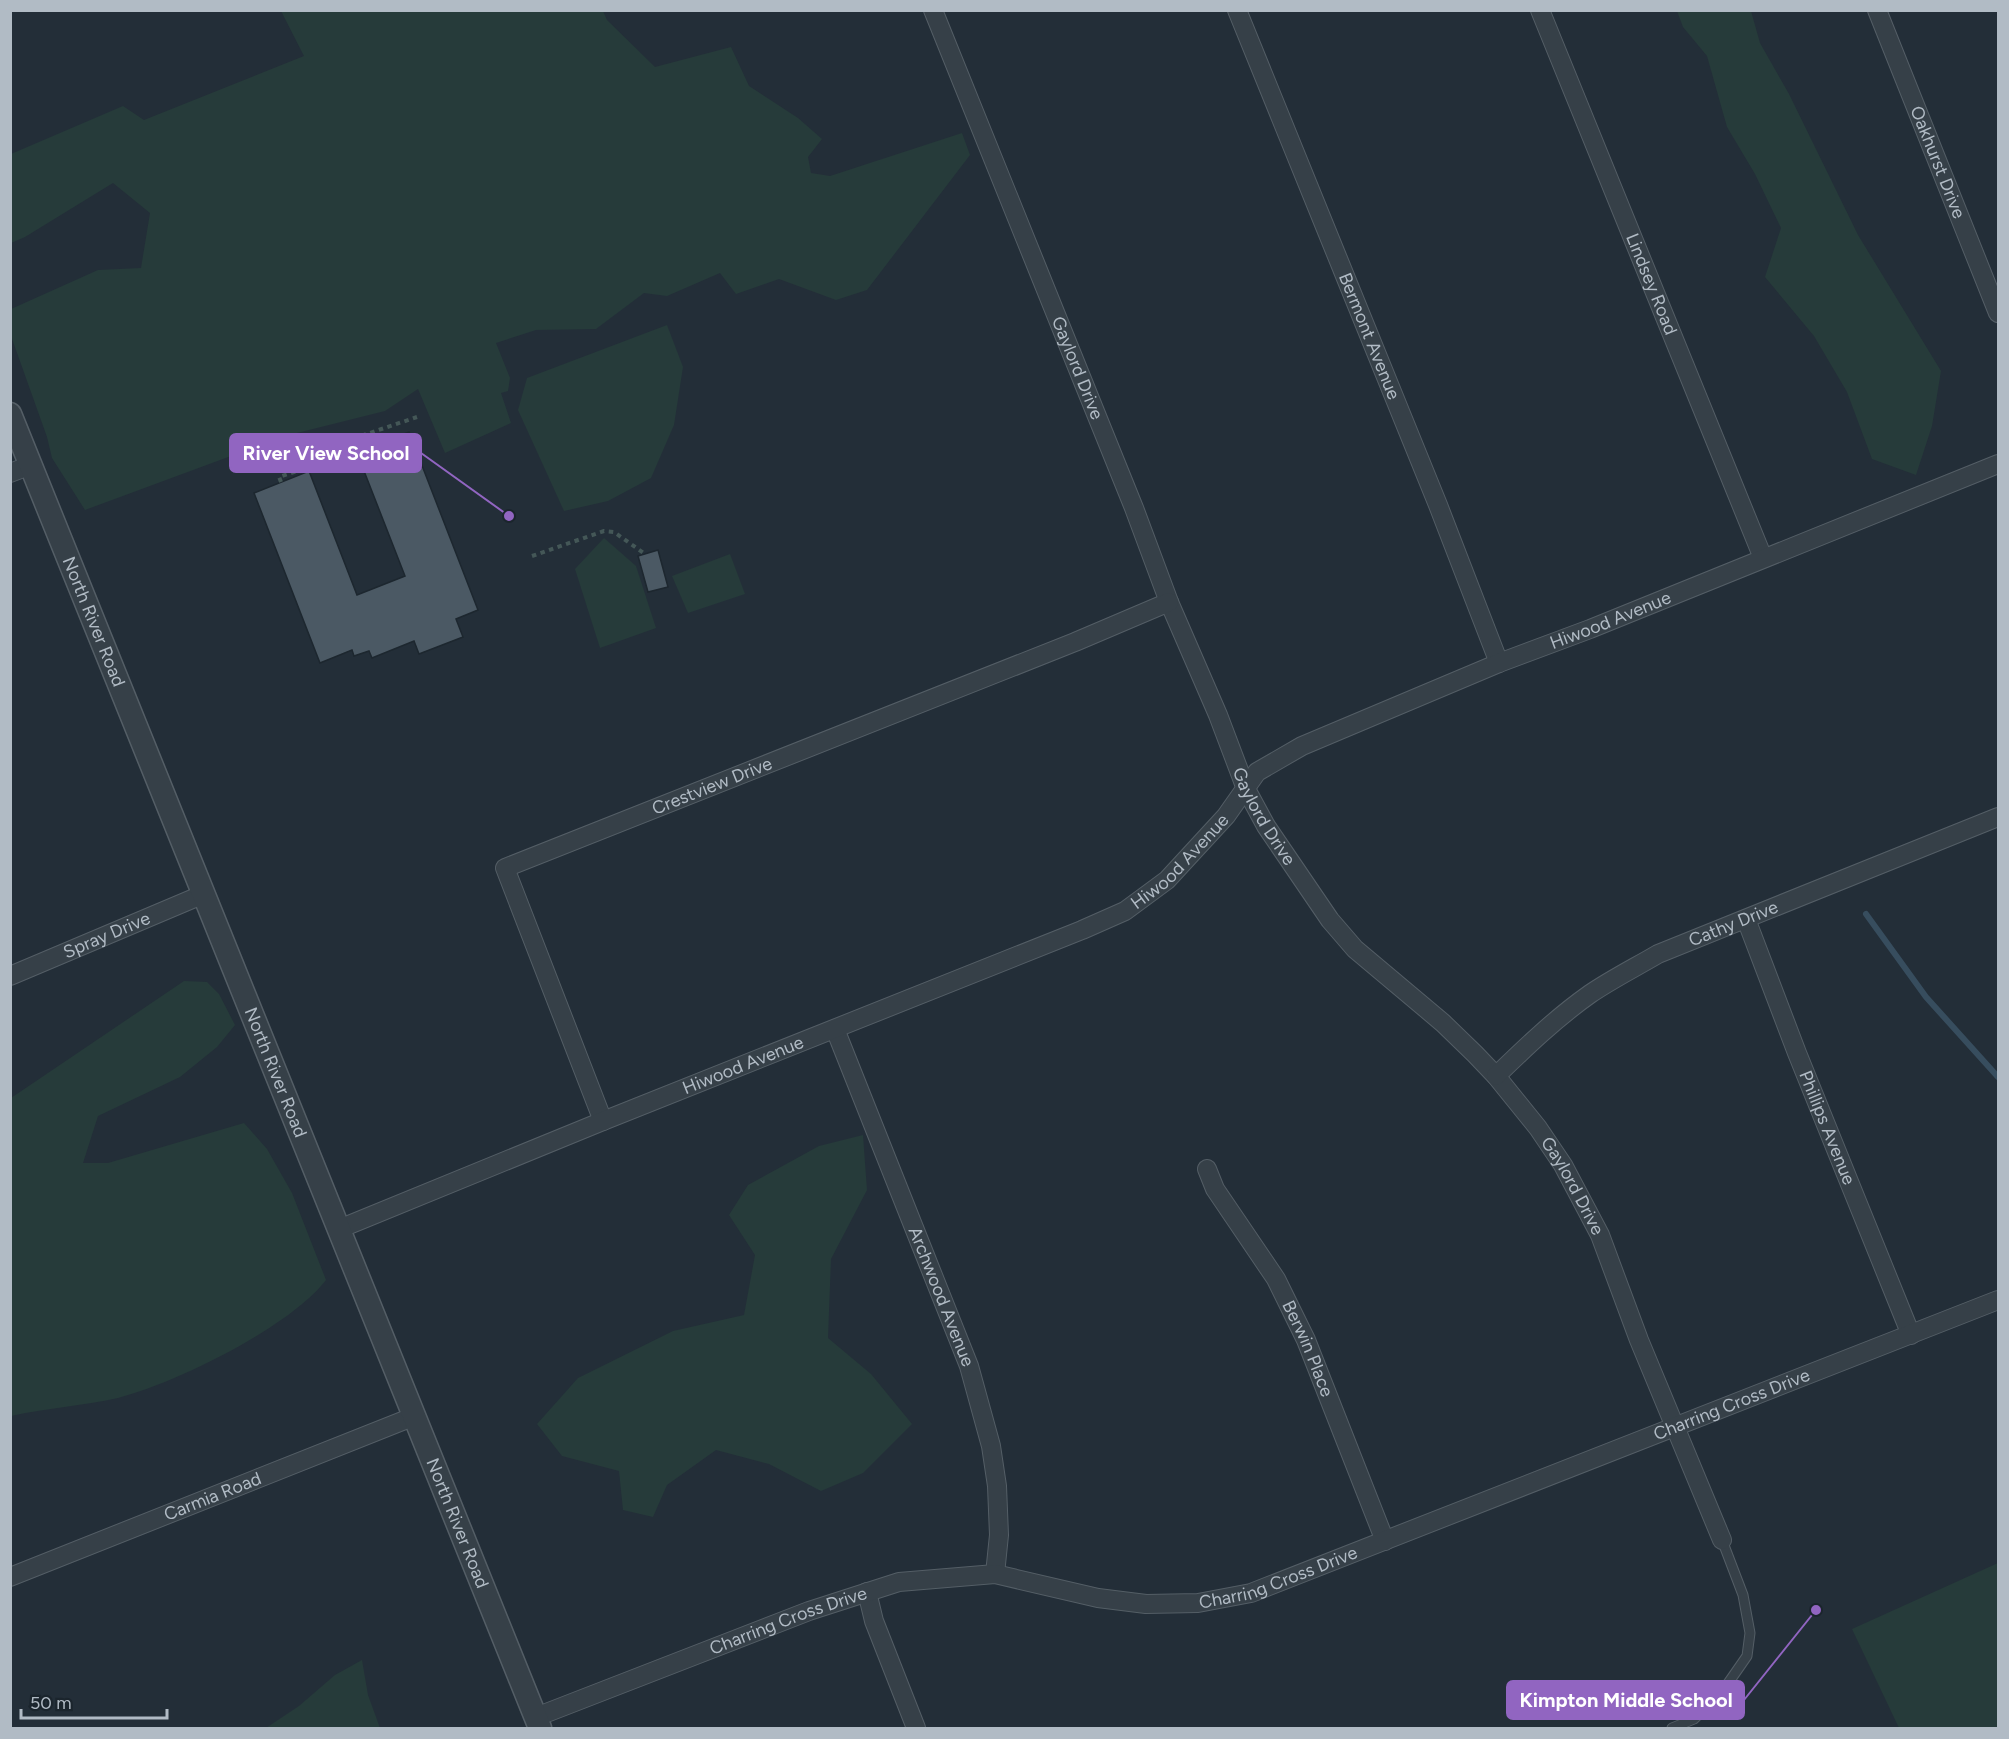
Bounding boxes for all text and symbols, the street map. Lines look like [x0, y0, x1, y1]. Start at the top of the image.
street label: Oakhurst Drive [1905, 103, 1970, 222]
street label: Lindsey Road [1621, 230, 1682, 338]
street label: Bermont Avenue [1334, 270, 1405, 403]
street label: Gaylord Drive [1047, 313, 1108, 423]
callout: River View School [230, 434, 421, 472]
text: River View School [243, 441, 409, 465]
street label: North River Road [58, 554, 130, 690]
street label: Hiwood Avenue [1547, 586, 1674, 654]
street label: Crestview Drive [649, 752, 775, 820]
street label: Gaylord Drive [1228, 764, 1301, 870]
street label: Hiwood Avenue [1126, 809, 1234, 914]
street label: Cathy Drive [1685, 896, 1781, 952]
street label: Spray Drive [60, 907, 154, 963]
street label: North River Road [240, 1004, 312, 1141]
street label: Hiwood Avenue [679, 1031, 807, 1099]
street label: Phillips Avenue [1794, 1067, 1860, 1188]
street label: Gaylord Drive [1536, 1132, 1609, 1239]
street label: Archwood Avenue [904, 1223, 979, 1370]
street label: Berwin Place [1277, 1297, 1338, 1400]
street label: Charring Cross Drive [1650, 1364, 1813, 1445]
street label: North River Road [421, 1455, 493, 1591]
street label: Carmia Road [161, 1467, 264, 1526]
street label: Charring Cross Drive [1197, 1541, 1361, 1614]
street label: Charring Cross Drive [706, 1582, 870, 1660]
callout: Kimpton Middle School [1507, 1681, 1744, 1719]
scale bar [21, 1682, 166, 1720]
text: Kimpton Middle School [1519, 1688, 1733, 1712]
text: 50 m [30, 1692, 72, 1714]

